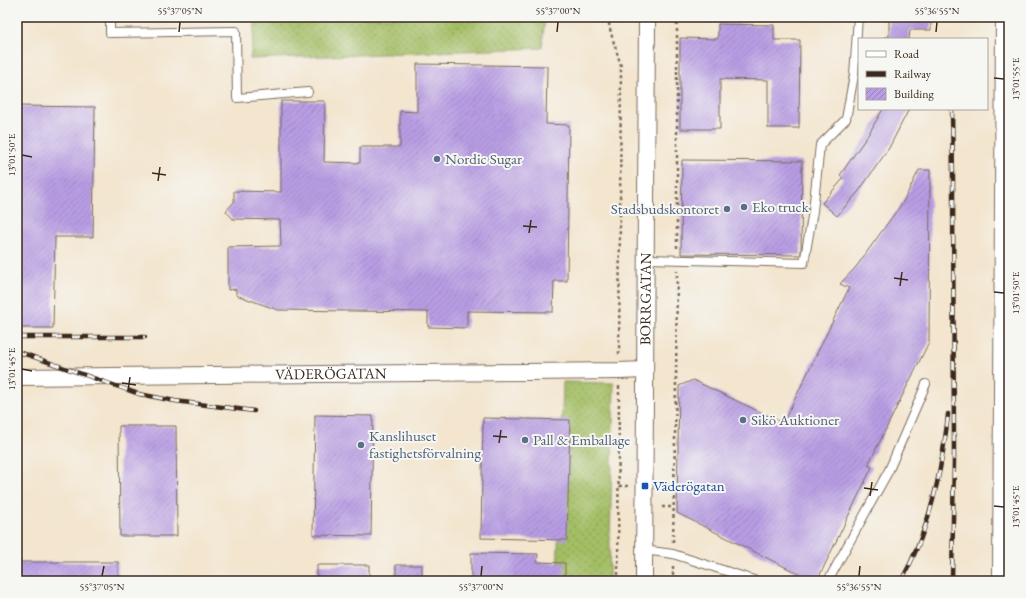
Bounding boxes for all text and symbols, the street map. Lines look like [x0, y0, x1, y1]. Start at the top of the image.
text: 55°37'05"N [158, 4, 203, 17]
text: 55°37'00"N [536, 4, 581, 17]
text: 55°36'55"N [915, 4, 960, 17]
legend [858, 38, 988, 110]
text: Road [894, 46, 920, 62]
text: 13°01'55"E [1009, 57, 1022, 100]
text: Railway [894, 66, 932, 82]
text: Building [894, 86, 935, 102]
text: 13°01'50"E [5, 133, 18, 176]
place label: Nordic Sugar [445, 149, 522, 168]
marker: Nordic Sugar [432, 154, 442, 164]
place label: Eko truck [752, 197, 810, 216]
place label: Stadsbudskontoret [611, 199, 719, 218]
marker: Eko truck [739, 202, 749, 212]
marker: Stadsbudskontoret [722, 204, 732, 214]
street label: BORRGATAN [635, 253, 655, 345]
text: 13°01'50"E [1009, 271, 1022, 314]
text: 13°01'45"E [5, 347, 18, 390]
street label: VÄDERÖGATAN [275, 363, 387, 383]
place label: Sikö Auktioner [751, 410, 839, 429]
marker: Sikö Auktioner [738, 415, 748, 425]
place label: Kanslihuset fastighetsförvalning [369, 426, 482, 462]
place label: Pall & Emballage [533, 430, 630, 449]
marker: Pall & Emballage [520, 435, 530, 445]
marker: Kanslihuset fastighetsförvalning [356, 440, 366, 450]
place label: Väderögatan [653, 476, 725, 495]
marker: Väderögatan [640, 481, 650, 491]
text: 13°01'45"E [1009, 485, 1022, 528]
text: 55°37'05"N [80, 580, 125, 593]
text: 55°37'00"N [459, 580, 504, 593]
text: 55°36'55"N [837, 580, 882, 593]

